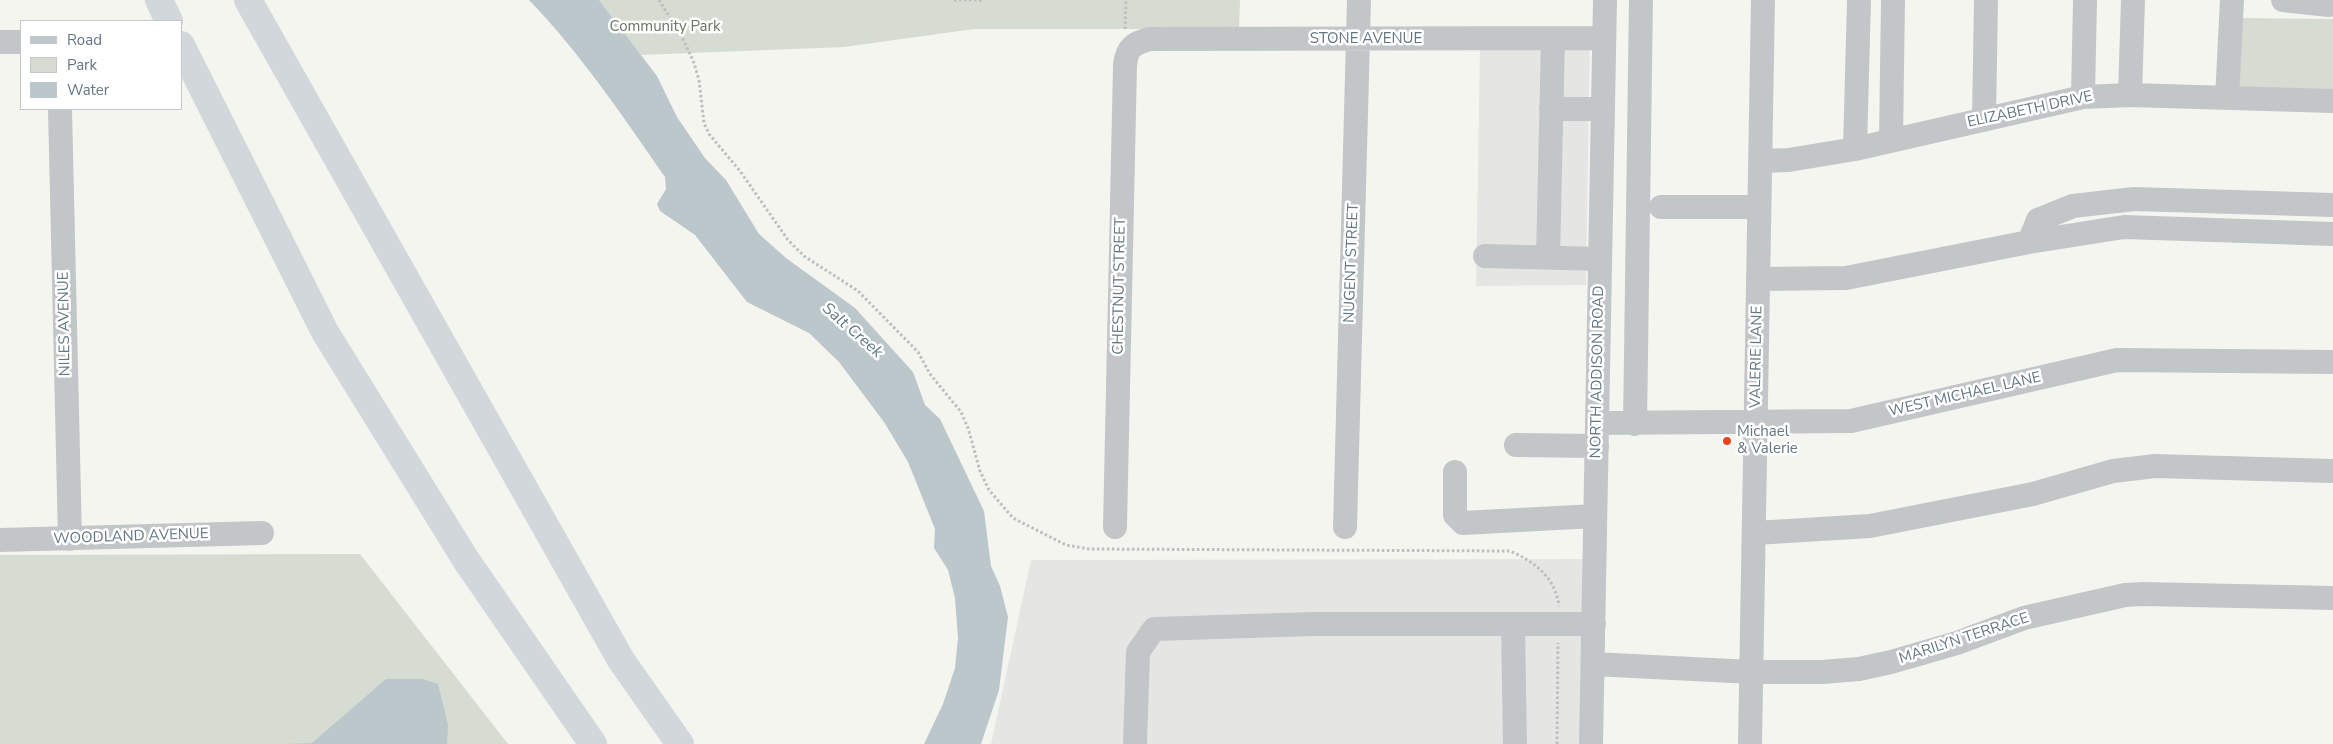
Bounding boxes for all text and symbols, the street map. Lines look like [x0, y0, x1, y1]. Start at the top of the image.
park label: Community Park [610, 18, 720, 36]
legend [20, 20, 182, 110]
text: Road [67, 30, 102, 50]
street label: STONE AVENUE [1310, 30, 1422, 48]
text: Park [67, 55, 97, 75]
text: Water [67, 80, 109, 100]
street label: ELIZABETH DRIVE [1966, 88, 2094, 132]
street label: NUGENT STREET [1341, 203, 1363, 323]
street label: CHESTNUT STREET [1110, 217, 1130, 355]
street label: NILES AVENUE [55, 271, 75, 377]
street label: NORTH ADDISON ROAD [1587, 286, 1609, 458]
water label: Salt Creek [818, 299, 886, 363]
street label: VALERIE LANE [1747, 306, 1767, 408]
street label: WEST MICHAEL LANE [1887, 369, 2043, 421]
place label: Michael & Valerie [1737, 423, 1798, 458]
marker: Michael & Valerie [1721, 435, 1733, 447]
street label: WOODLAND AVENUE [53, 525, 209, 549]
street label: MARILYN TERRACE [1897, 610, 2031, 668]

